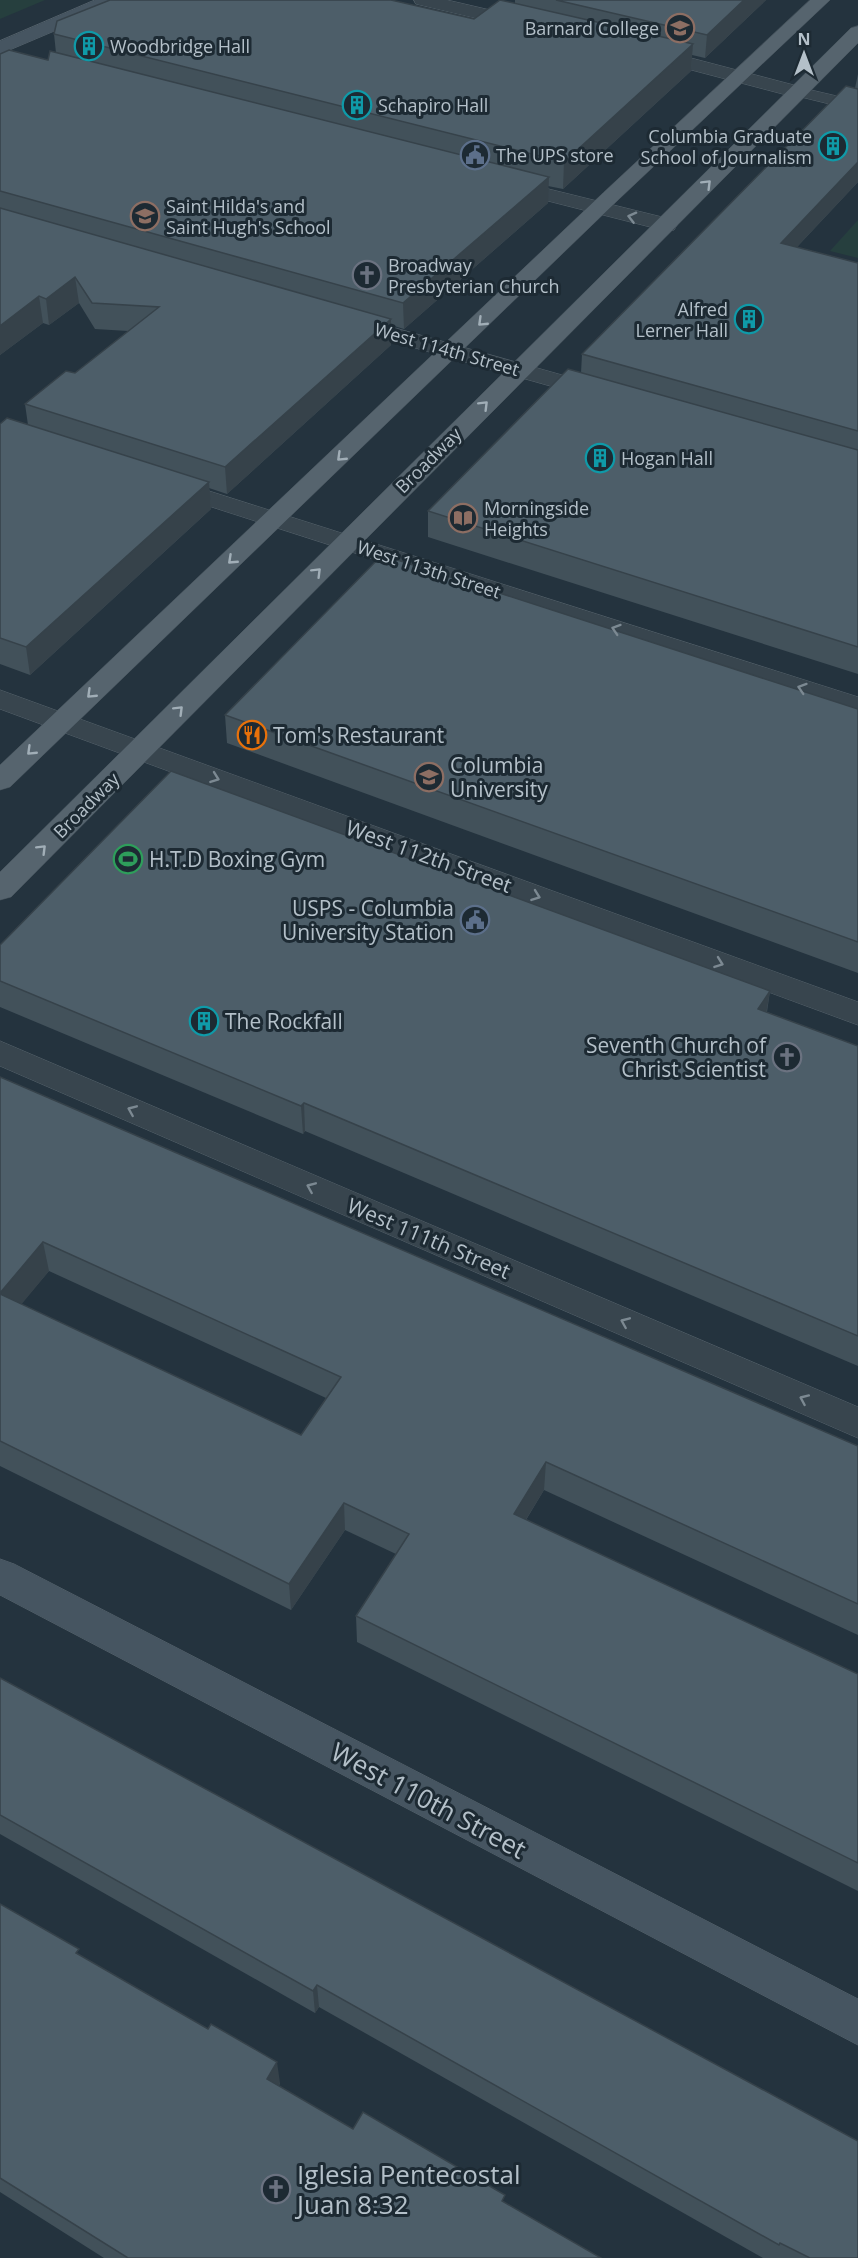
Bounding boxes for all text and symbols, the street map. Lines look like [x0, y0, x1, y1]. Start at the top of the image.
school or university icon: Barnard College [664, 12, 696, 44]
place label: Barnard College [525, 16, 659, 40]
north arrow [774, 24, 834, 84]
text: N [797, 28, 811, 50]
building icon: Woodbridge Hall [73, 30, 105, 62]
place label: Woodbridge Hall [110, 34, 250, 58]
building icon: Schapiro Hall [341, 89, 373, 121]
place label: Schapiro Hall [378, 93, 488, 117]
place label: Columbia Graduate School of Journalism [641, 124, 812, 169]
building icon: Columbia Graduate School of Journalism [817, 130, 849, 162]
public building icon: The UPS store [459, 139, 491, 171]
place label: The UPS store [496, 143, 614, 167]
one-way arrow [700, 180, 711, 190]
place label: Saint Hilda's and Saint Hugh's School [166, 194, 331, 239]
school or university icon: Saint Hilda's and Saint Hugh's School [129, 200, 161, 232]
one-way arrow [628, 211, 638, 224]
place label: Broadway Presbyterian Church [388, 253, 559, 298]
church icon: Broadway Presbyterian Church [351, 259, 383, 291]
place label: Alfred Lerner Hall [636, 297, 728, 342]
building icon: Alfred Lerner Hall [733, 303, 765, 335]
one-way arrow [479, 315, 489, 326]
street label: West 114th Street [372, 317, 522, 381]
one-way arrow [476, 401, 487, 412]
street label: Broadway [390, 421, 467, 498]
building icon: Hogan Hall [584, 442, 616, 474]
place label: Hogan Hall [621, 446, 713, 470]
one-way arrow [337, 449, 348, 460]
place label: Morningside Heights [484, 496, 589, 541]
library icon: Morningside Heights [447, 502, 479, 534]
street label: West 113th Street [354, 534, 504, 604]
one-way arrow [228, 553, 239, 564]
one-way arrow [309, 569, 320, 580]
one-way arrow [611, 623, 622, 636]
one-way arrow [797, 683, 808, 695]
one-way arrow [87, 687, 97, 698]
one-way arrow [171, 707, 182, 718]
restaurant icon: Tom's Restaurant [236, 719, 268, 751]
place label: Tom's Restaurant [273, 721, 444, 749]
one-way arrow [27, 744, 38, 755]
place label: Columbia University [450, 751, 548, 803]
school or university icon: Columbia University [413, 761, 445, 793]
street label: Broadway [48, 766, 125, 843]
one-way arrow [210, 770, 220, 783]
street label: West 112th Street [342, 813, 516, 899]
sports icon: H.T.D Boxing Gym [112, 843, 144, 875]
one-way arrow [34, 845, 45, 856]
place label: H.T.D Boxing Gym [149, 845, 325, 873]
one-way arrow [531, 888, 541, 901]
place label: USPS - Columbia University Station [282, 894, 454, 946]
public building icon: USPS - Columbia University Station [459, 904, 491, 936]
one-way arrow [713, 956, 724, 968]
building icon: The Rockfall [188, 1005, 220, 1037]
place label: The Rockfall [225, 1007, 343, 1035]
place label: Seventh Church of Christ Scientist [586, 1031, 768, 1083]
church icon: Seventh Church of Christ Scientist [771, 1041, 803, 1073]
one-way arrow [127, 1105, 138, 1117]
one-way arrow [306, 1182, 317, 1194]
street label: West 111th Street [343, 1191, 515, 1285]
one-way arrow [621, 1317, 632, 1329]
one-way arrow [800, 1395, 811, 1407]
street label: West 110th Street [325, 1733, 533, 1867]
place label: Iglesia Pentecostal Juan 8:32 [294, 2156, 521, 2222]
church icon: Iglesia Pentecostal Juan 8:32 [260, 2173, 292, 2205]

